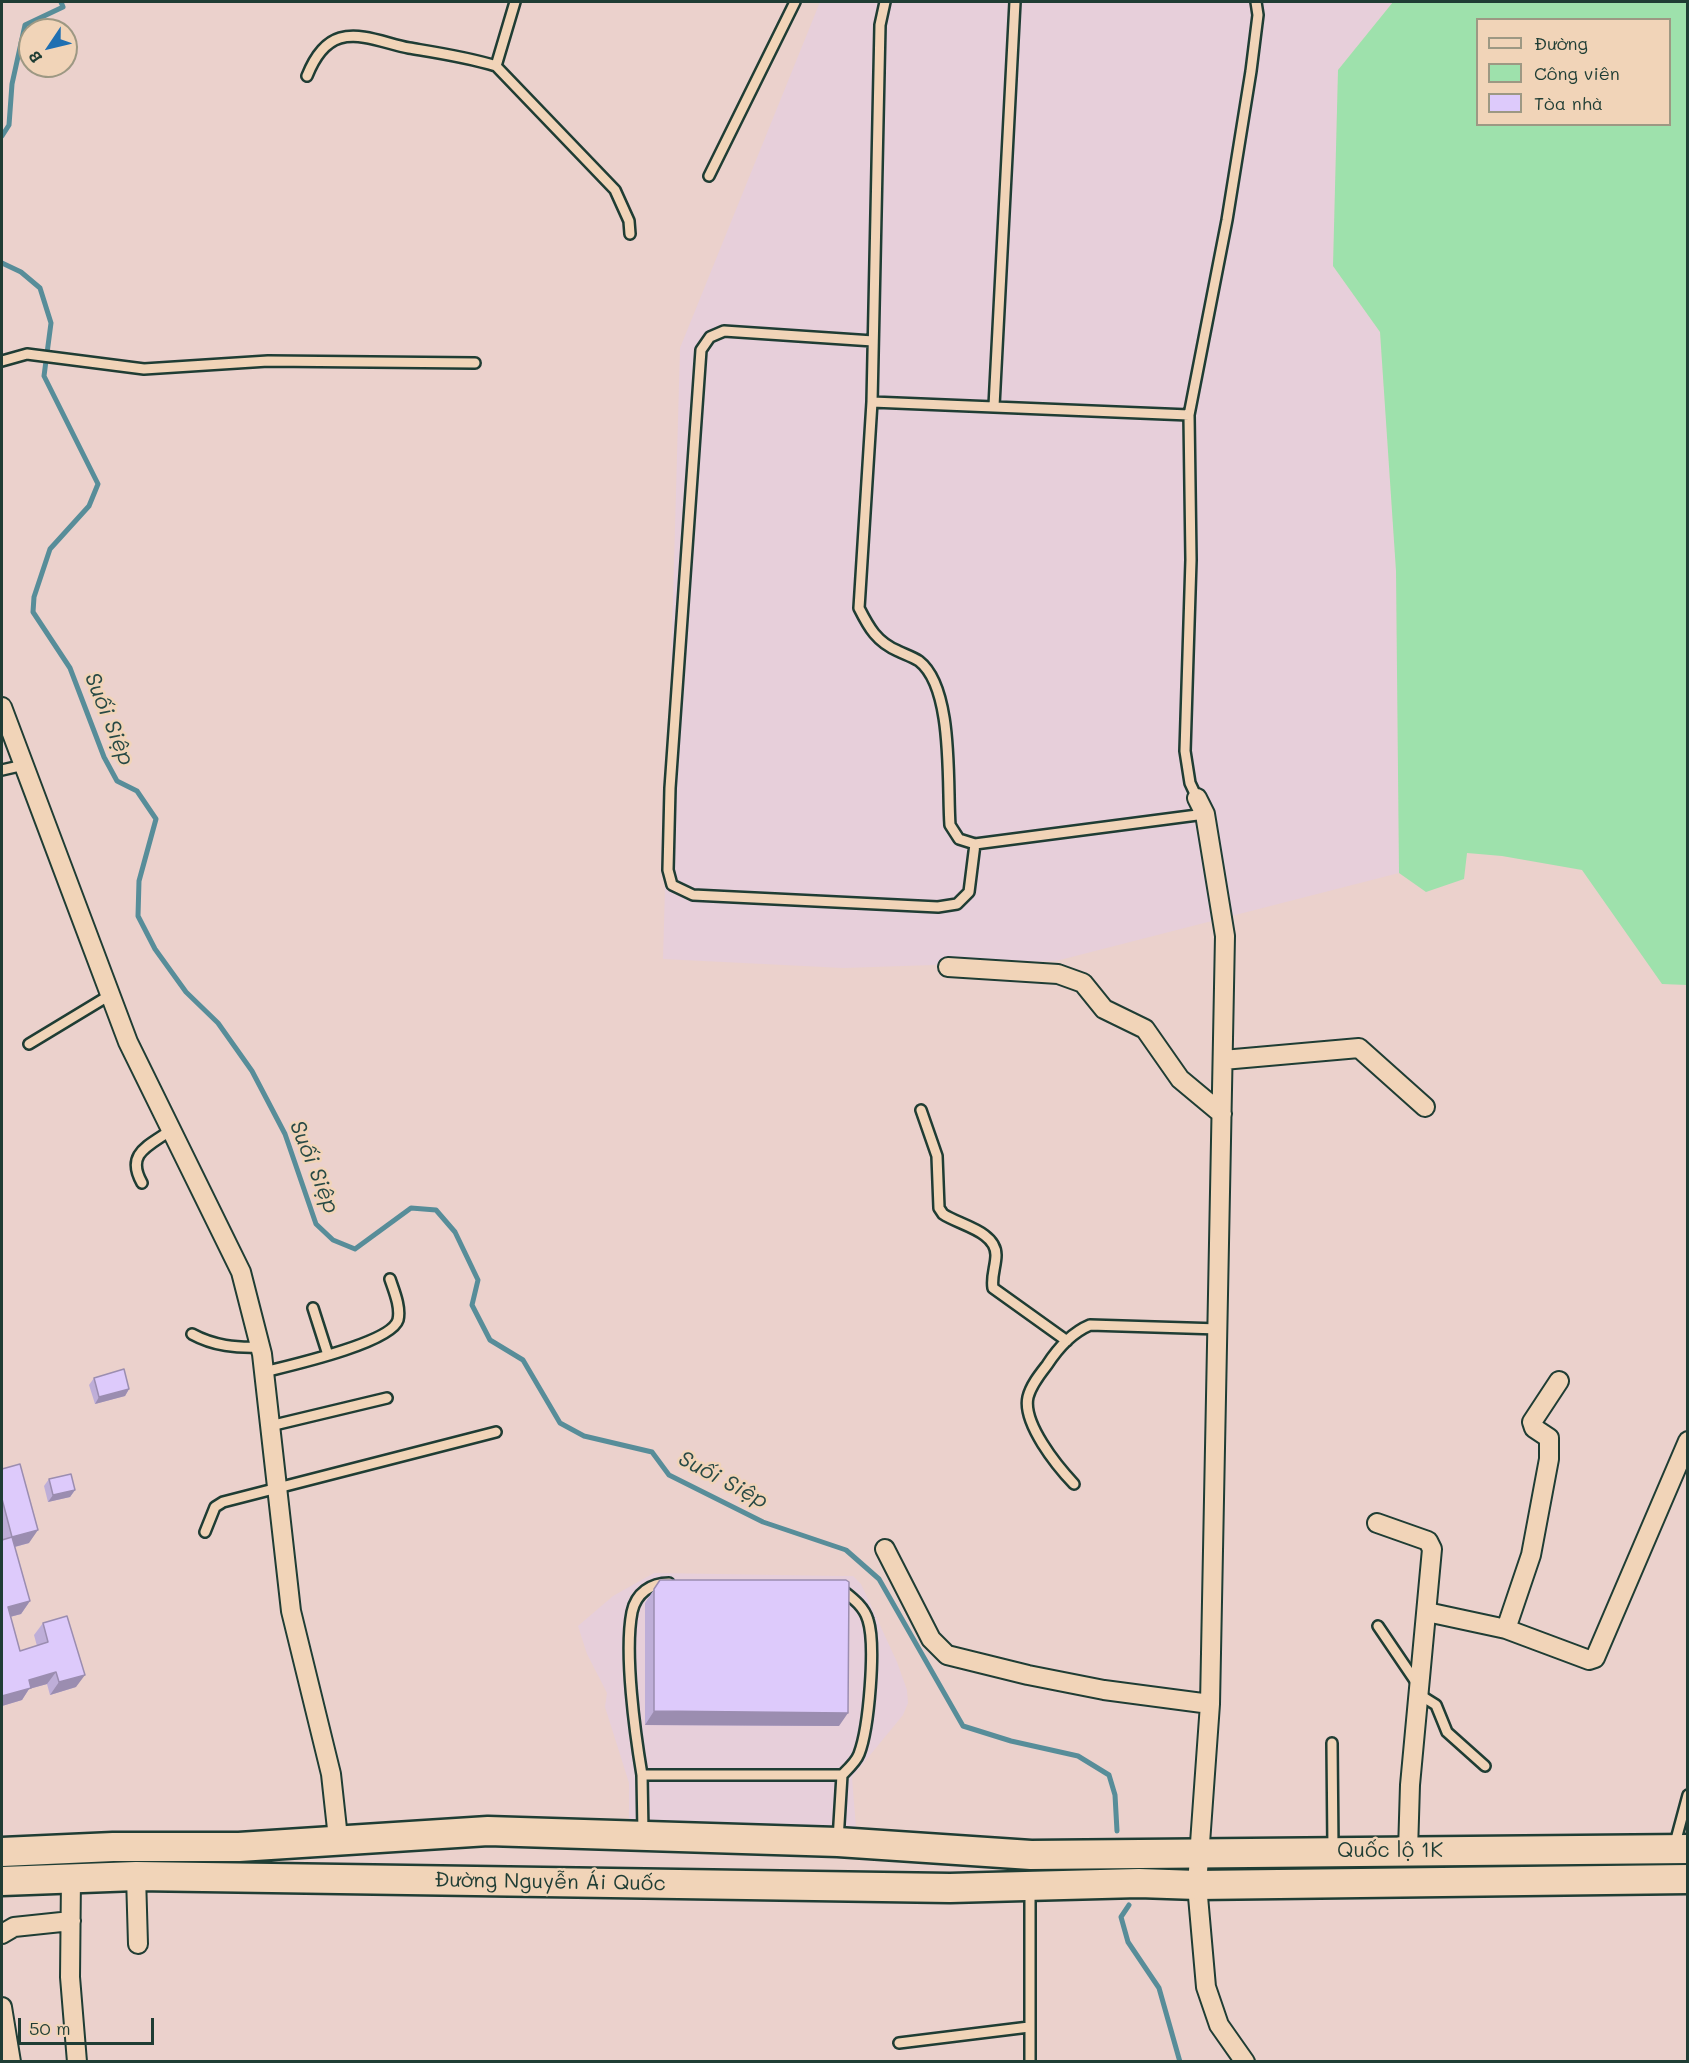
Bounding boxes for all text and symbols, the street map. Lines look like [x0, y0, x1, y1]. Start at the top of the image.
north arrow [18, 18, 78, 78]
legend [1476, 18, 1671, 126]
text: Đường [1534, 31, 1588, 55]
text: B [23, 47, 46, 68]
text: Công viên [1534, 61, 1620, 85]
text: Tòa nhà [1534, 91, 1603, 115]
water label: Suối Siệp [78, 669, 140, 769]
water label: Suối Siệp [283, 1117, 345, 1217]
water label: Suối Siệp [674, 1445, 772, 1515]
street label: Quốc lộ 1K [1337, 1838, 1443, 1864]
street label: Đường Nguyễn Ái Quốc [434, 1867, 666, 1897]
scale bar [21, 2006, 158, 2044]
text: 50 m [29, 2016, 71, 2040]

